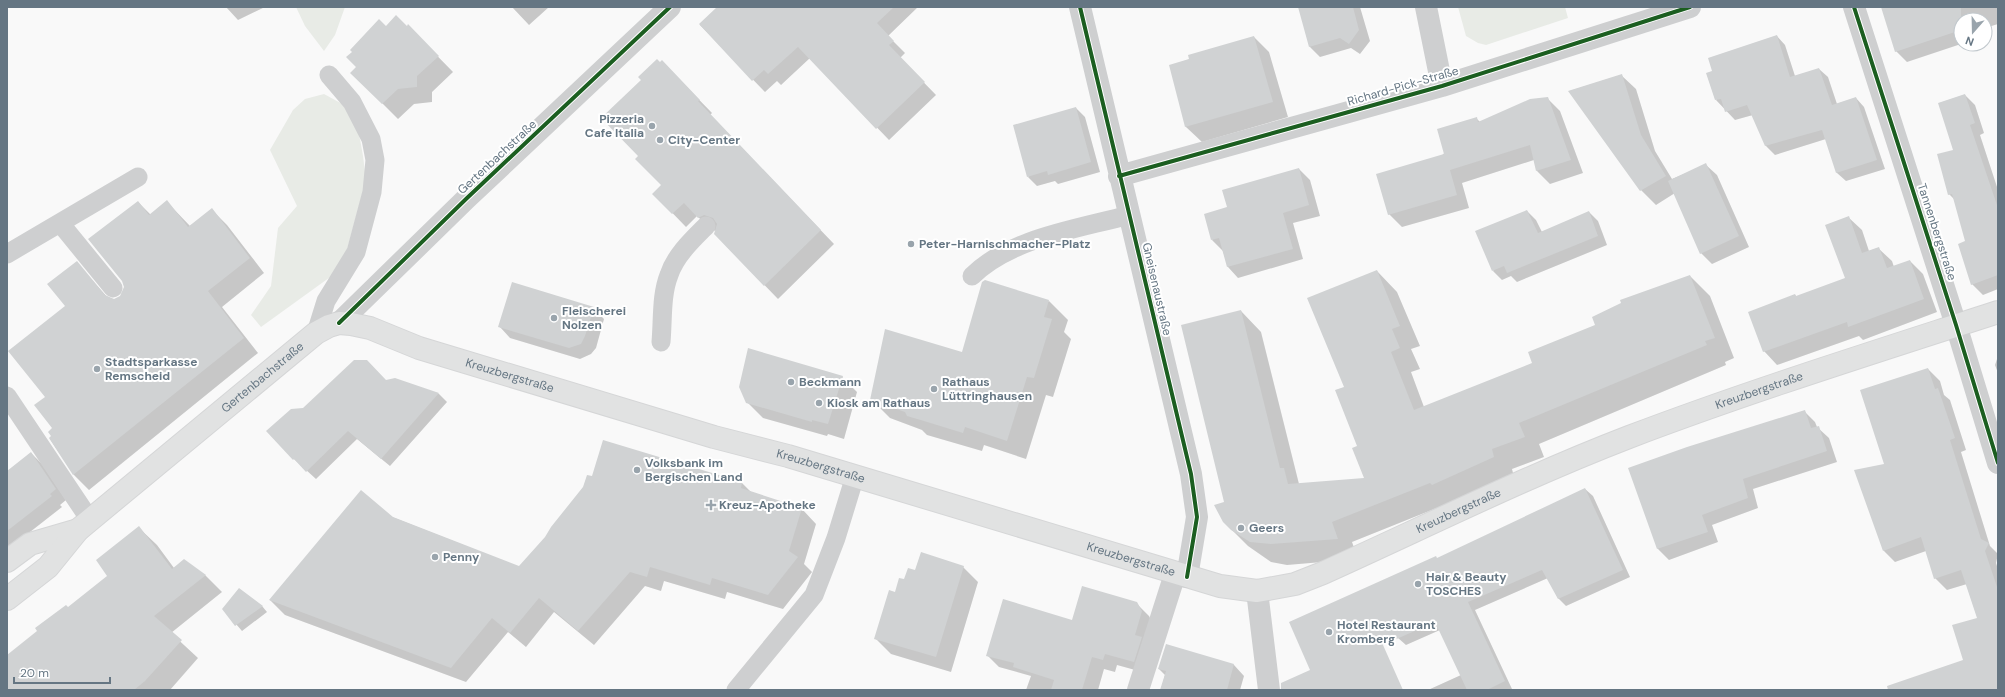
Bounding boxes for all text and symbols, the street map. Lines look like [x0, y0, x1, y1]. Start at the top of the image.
north arrow [1953, 12, 1993, 52]
text: N [1963, 33, 1976, 49]
street label: Richard-Pick-Straße [1346, 62, 1461, 110]
place label: Pizzeria Cafe Italia [585, 111, 644, 141]
street label: Gertenbachstraße [454, 116, 540, 198]
marker: Pizzeria Cafe Italia [647, 121, 657, 131]
place label: City-Center [668, 132, 740, 148]
marker: City-Center [655, 135, 665, 145]
street label: Tannenbergstraße [1914, 181, 1960, 283]
place label: Peter-Harnischmacher-Platz [919, 236, 1090, 252]
marker: Peter-Harnischmacher-Platz [906, 239, 916, 249]
street label: Gneisenaustraße [1139, 241, 1176, 337]
place label: Fleischerei Nolzen [562, 303, 626, 333]
marker: Fleischerei Nolzen [549, 313, 559, 323]
street label: Gertenbachstraße [218, 338, 307, 416]
place label: Stadtsparkasse Remscheid [105, 354, 197, 384]
street label: Kreuzbergstraße [463, 354, 556, 396]
marker: Stadtsparkasse Remscheid [92, 364, 102, 374]
street label: Kreuzbergstraße [1713, 368, 1805, 413]
place label: Beckmann [799, 374, 861, 390]
place label: Rathaus Lüttringhausen [942, 374, 1032, 404]
marker: Beckmann [786, 377, 796, 387]
marker: Rathaus Lüttringhausen [929, 384, 939, 394]
place label: Kiosk am Rathaus [827, 395, 930, 411]
marker: Kiosk am Rathaus [814, 398, 824, 408]
street label: Kreuzbergstraße [775, 445, 867, 487]
place label: Volksbank im Bergischen Land [645, 455, 743, 485]
marker: Volksbank im Bergischen Land [632, 465, 642, 475]
street label: Kreuzbergstraße [1413, 484, 1504, 537]
place label: Kreuz-Apotheke [719, 497, 816, 513]
marker: Kreuz-Apotheke [706, 500, 716, 510]
place label: Geers [1249, 520, 1284, 536]
marker: Geers [1236, 523, 1246, 533]
street label: Kreuzbergstraße [1085, 538, 1178, 580]
place label: Penny [443, 549, 480, 565]
marker: Penny [430, 552, 440, 562]
place label: Hair & Beauty TOSCHES [1426, 569, 1507, 599]
marker: Hair & Beauty TOSCHES [1413, 579, 1423, 589]
place label: Hotel Restaurant Kromberg [1337, 617, 1436, 647]
marker: Hotel Restaurant Kromberg [1324, 627, 1334, 637]
scale bar [14, 659, 110, 685]
text: 20 m [20, 665, 49, 681]

